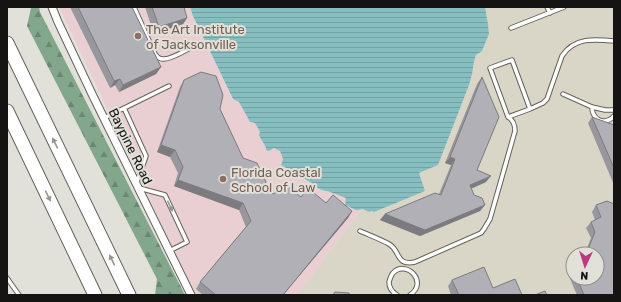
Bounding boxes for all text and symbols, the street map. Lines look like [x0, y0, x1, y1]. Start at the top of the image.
place label: The Art Institute of Jacksonville [146, 22, 245, 52]
marker: The Art Institute of Jacksonville [133, 31, 143, 41]
street label: Baypine Road [106, 106, 155, 187]
one-way arrow [52, 137, 58, 149]
place label: Florida Coastal School of Law [231, 165, 321, 195]
marker: Florida Coastal School of Law [218, 174, 228, 184]
one-way arrow [45, 191, 51, 202]
one-way arrow [167, 200, 173, 211]
north arrow [565, 246, 605, 286]
one-way arrow [109, 254, 115, 266]
text: N [580, 269, 589, 282]

